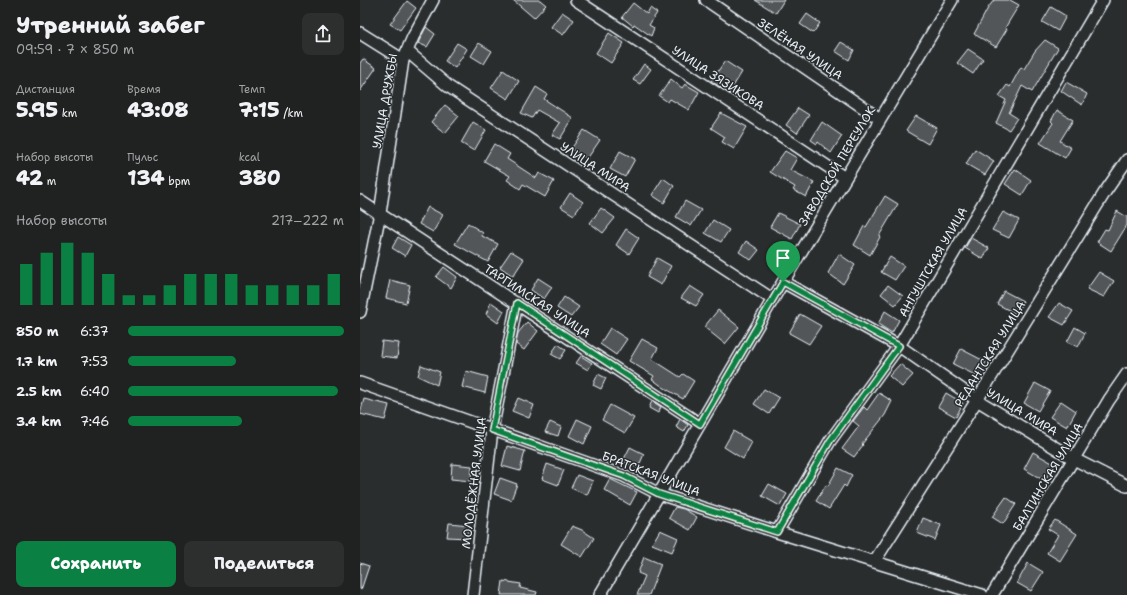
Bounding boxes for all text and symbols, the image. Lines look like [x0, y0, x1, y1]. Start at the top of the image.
text: Утренний забег [16, 11, 205, 40]
button: share [302, 13, 344, 55]
street label: ЗЕЛЁНАЯ УЛИЦА [754, 15, 846, 84]
text: 09:59 · 7 × 850 m [16, 41, 134, 58]
street label: УЛИЦА ЗЯЗИКОВА [669, 42, 767, 114]
street label: УЛИЦА ДРУЖБЫ [369, 52, 401, 150]
text: Дистанция [16, 82, 75, 97]
text: Время [127, 82, 161, 97]
text: Темп [239, 82, 265, 97]
text: 5.95 [16, 97, 58, 123]
text: 43:08 [127, 97, 189, 123]
text: 7:15 [239, 97, 280, 123]
street label: ЗАВОДСКОЙ ПЕРЕУЛОК [795, 103, 879, 229]
text: km [58, 106, 77, 121]
text: /km [280, 106, 303, 121]
street label: УЛИЦА МИРА [557, 138, 633, 196]
text: Набор высоты [16, 150, 93, 165]
text: Пульс [127, 150, 158, 165]
text: kcal [239, 150, 260, 165]
text: 42 [16, 165, 43, 191]
text: 134 [127, 165, 164, 191]
text: 380 [239, 165, 281, 191]
text: m [43, 174, 56, 189]
text: bpm [164, 174, 190, 189]
street label: АНГУШТСКАЯ УЛИЦА [895, 204, 971, 320]
text: Набор высоты [16, 212, 107, 229]
text: 217–222 m [271, 212, 344, 229]
pin [766, 241, 800, 282]
icon: arrive [772, 247, 794, 269]
street label: ТАРГИМСКАЯ УЛИЦА [481, 261, 593, 342]
street label: РЕДАНТСКАЯ УЛИЦА [951, 298, 1029, 410]
text: 850 m [16, 323, 59, 340]
text: 6:37 [80, 323, 109, 340]
text: 1.7 km [16, 353, 57, 370]
text: 7:53 [80, 353, 108, 370]
text: 2.5 km [16, 383, 62, 400]
text: 6:40 [80, 383, 110, 400]
street label: УЛИЦА МИРА [983, 384, 1061, 440]
text: 3.4 km [16, 413, 61, 430]
text: 7:46 [80, 413, 109, 430]
street label: МОЛОДЁЖНАЯ УЛИЦА [458, 416, 490, 550]
street label: БАЛТИНСКАЯ УЛИЦА [1009, 420, 1087, 534]
street label: БРАТСКАЯ УЛИЦА [600, 448, 703, 500]
button: Сохранить [16, 541, 176, 587]
button: Поделиться [184, 541, 344, 587]

